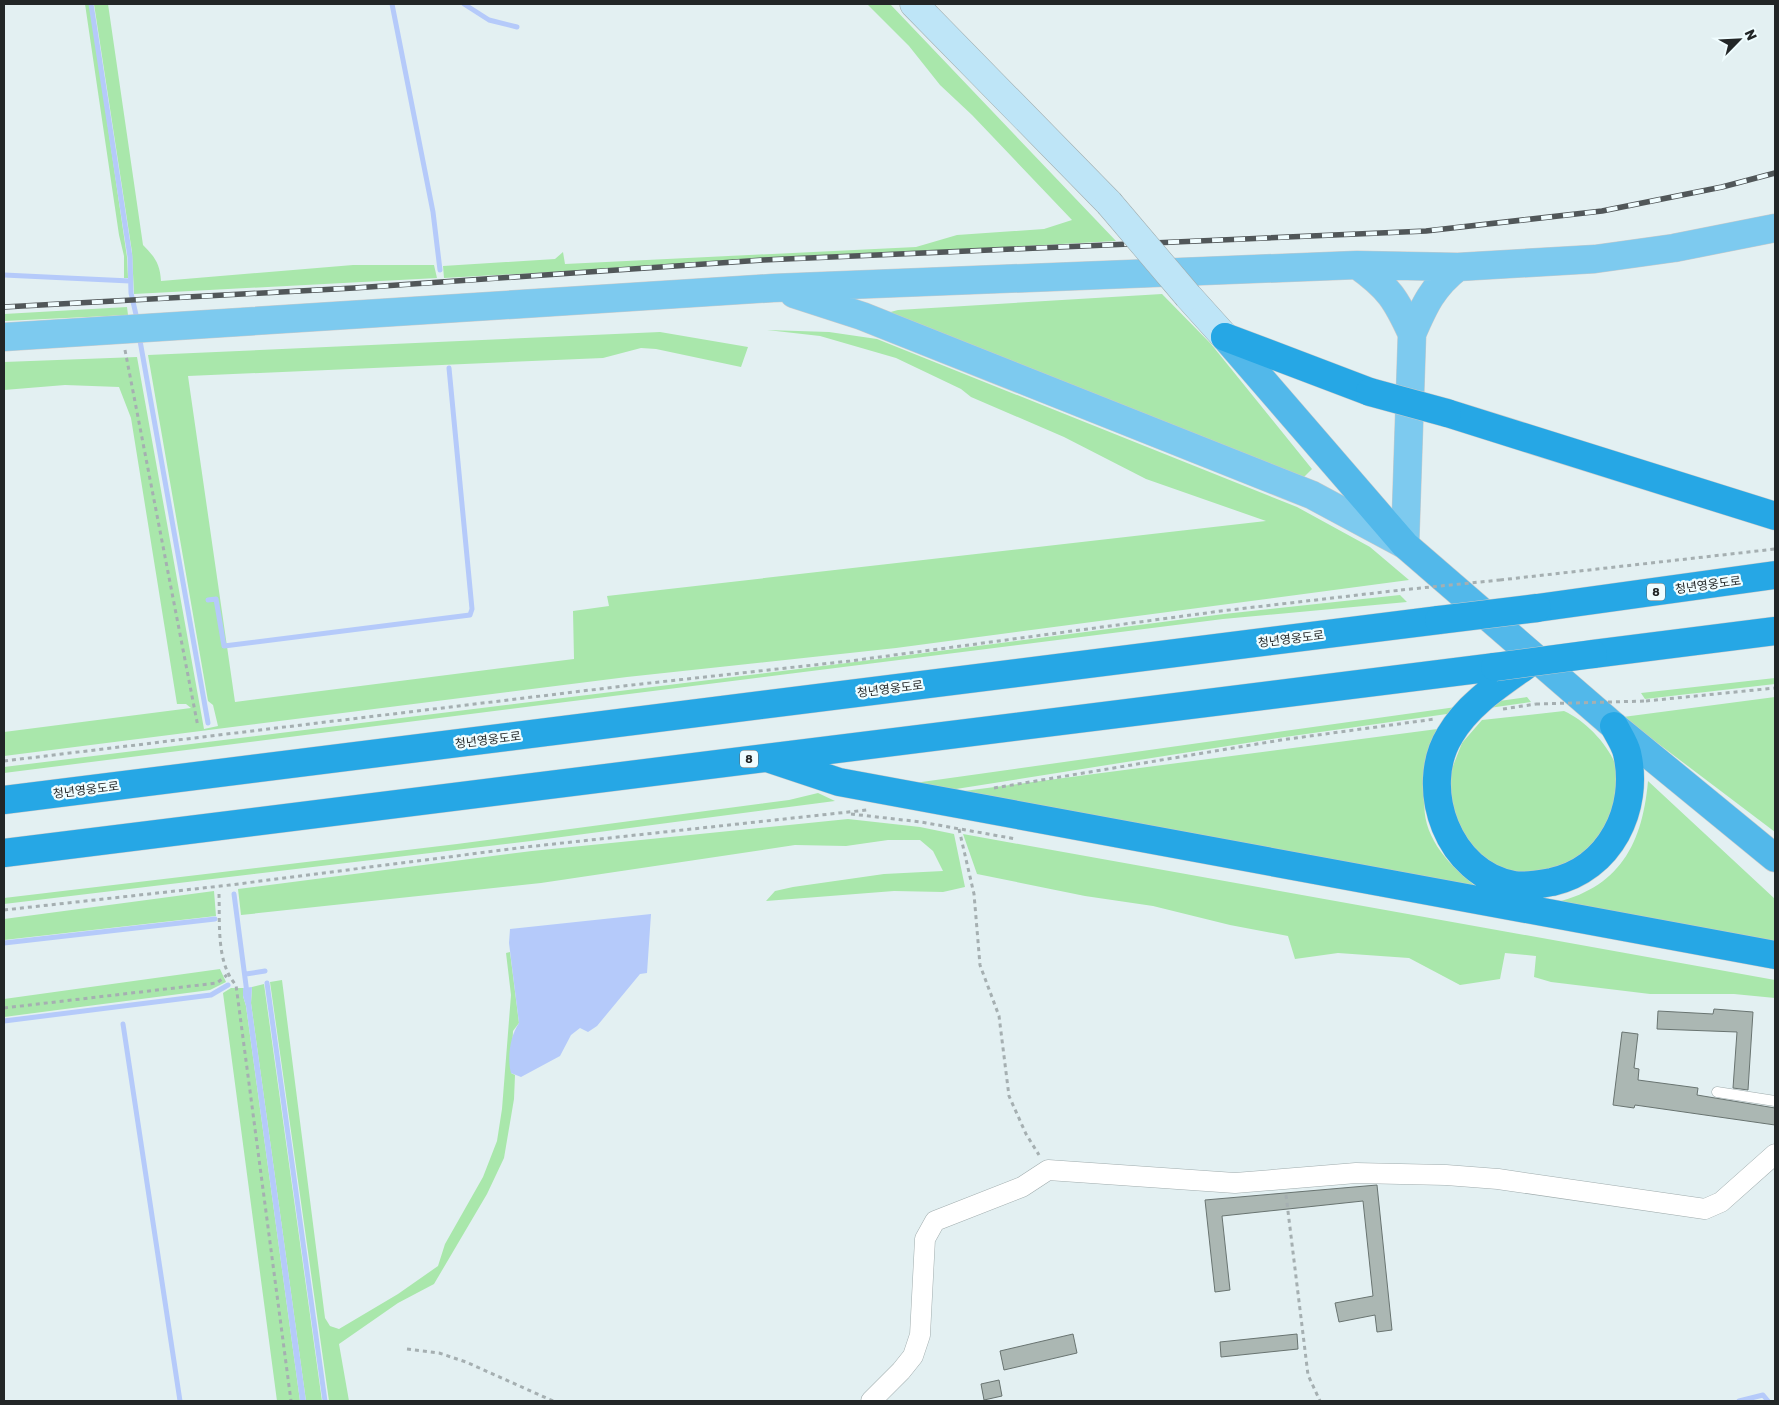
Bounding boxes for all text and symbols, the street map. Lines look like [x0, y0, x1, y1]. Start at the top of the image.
north arrow [1714, 15, 1764, 65]
text: N [1741, 27, 1760, 43]
street label: 청년영웅도로 [1674, 573, 1742, 597]
road number: 8 [1647, 584, 1665, 600]
street label: 청년영웅도로 [1257, 628, 1325, 650]
street label: 청년영웅도로 [856, 678, 924, 700]
street label: 청년영웅도로 [454, 729, 522, 751]
road number: 8 [740, 751, 758, 768]
street label: 청년영웅도로 [52, 779, 120, 801]

